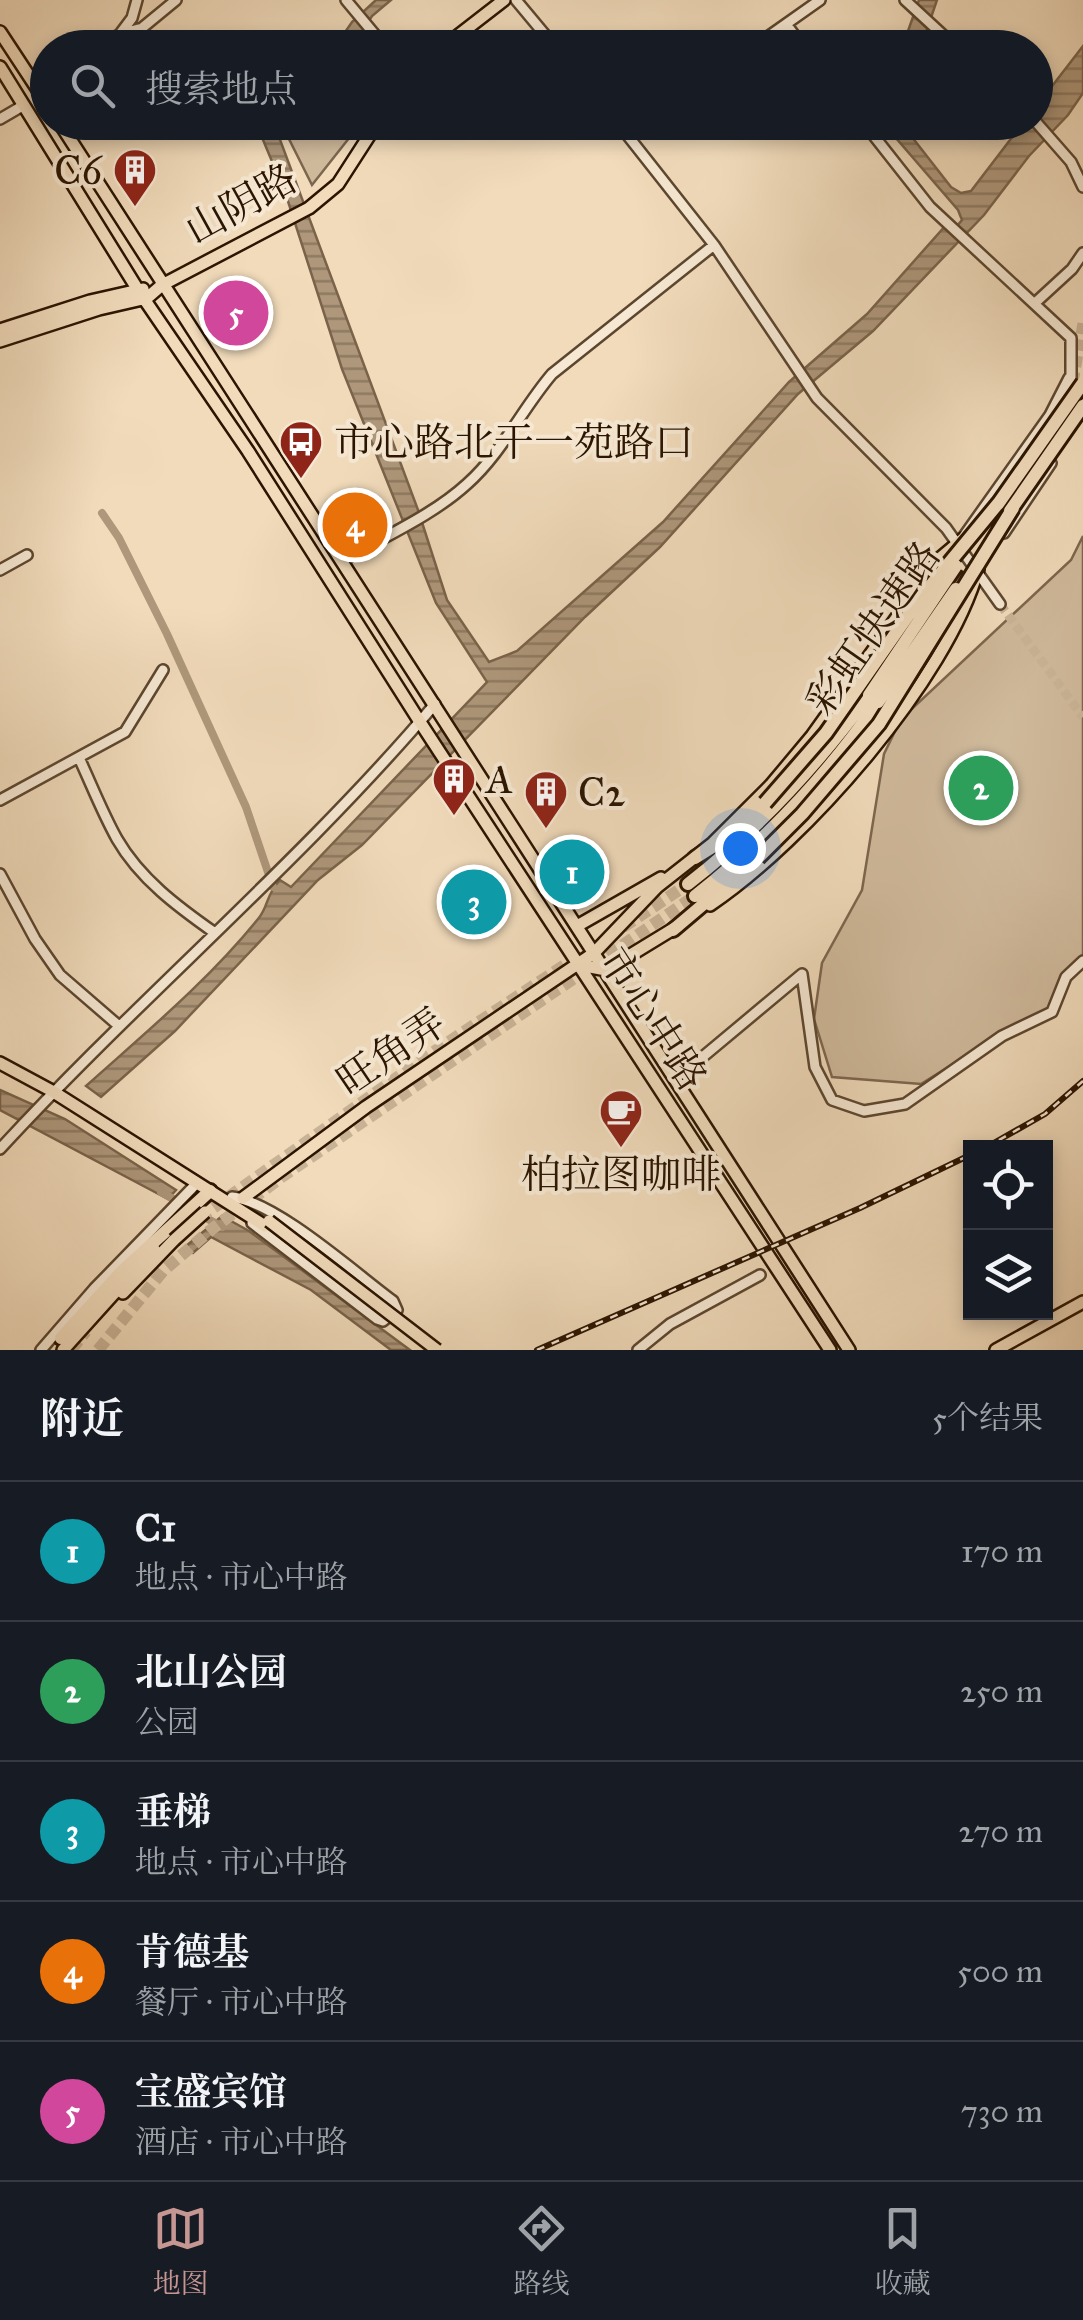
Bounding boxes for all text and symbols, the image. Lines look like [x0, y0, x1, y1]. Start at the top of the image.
search box [30, 30, 1053, 140]
icon: search [65, 58, 120, 113]
text: 搜索地点 [145, 66, 297, 112]
place label: C6 [54, 146, 103, 195]
building icon: C6 [112, 147, 158, 208]
street label: 山阴路 [177, 153, 305, 255]
pin: 5 [204, 276, 268, 350]
place label: 市心路北干一苑路口 [334, 418, 694, 467]
bus stop icon: 市心路北干一苑路口 [278, 419, 324, 480]
pin: 4 [322, 488, 388, 562]
street label: 彩虹快速路 [796, 532, 950, 724]
pin: 2 [948, 750, 1014, 826]
place label: A [484, 755, 513, 804]
building icon: A [431, 756, 477, 817]
place label: C2 [578, 768, 625, 817]
building icon: C2 [523, 769, 569, 830]
your location [715, 823, 766, 874]
pin: 1 [540, 834, 604, 910]
pin: 3 [442, 864, 506, 940]
street label: 市心中路 [589, 939, 717, 1099]
street label: 旺角弄 [328, 998, 454, 1106]
cafe icon: 柏拉图咖啡 [598, 1088, 644, 1149]
map controls [963, 1140, 1053, 1320]
button: locate [963, 1140, 1053, 1230]
place label: 柏拉图咖啡 [521, 1150, 721, 1199]
button: layers [963, 1230, 1053, 1320]
text: 附近 [40, 1393, 124, 1445]
text: 5个结果 [932, 1399, 1043, 1438]
text: C1 [135, 1505, 176, 1551]
text: 1 [66, 1532, 79, 1571]
text: 170 m [961, 1532, 1043, 1571]
text: 地点 · 市心中路 [135, 1558, 348, 1597]
text: 北山公园 [135, 1649, 287, 1695]
text: 2 [65, 1672, 80, 1711]
text: 250 m [960, 1672, 1043, 1711]
text: 公园 [135, 1703, 199, 1742]
text: 垂梯 [135, 1789, 211, 1835]
text: 3 [66, 1812, 79, 1851]
text: 270 m [959, 1812, 1043, 1851]
text: 地点 · 市心中路 [135, 1843, 348, 1882]
text: 肯德基 [135, 1929, 249, 1975]
text: 4 [64, 1952, 81, 1991]
text: 500 m [957, 1952, 1043, 1991]
text: 餐厅 · 市心中路 [135, 1983, 348, 2022]
text: 宝盛宾馆 [135, 2069, 287, 2115]
text: 5 [65, 2092, 80, 2131]
text: 730 m [961, 2092, 1043, 2131]
text: 酒店 · 市心中路 [135, 2123, 348, 2162]
tab: 地图 [152, 2201, 209, 2301]
tab: 路线 [513, 2201, 570, 2301]
tab: 收藏 [874, 2201, 931, 2301]

